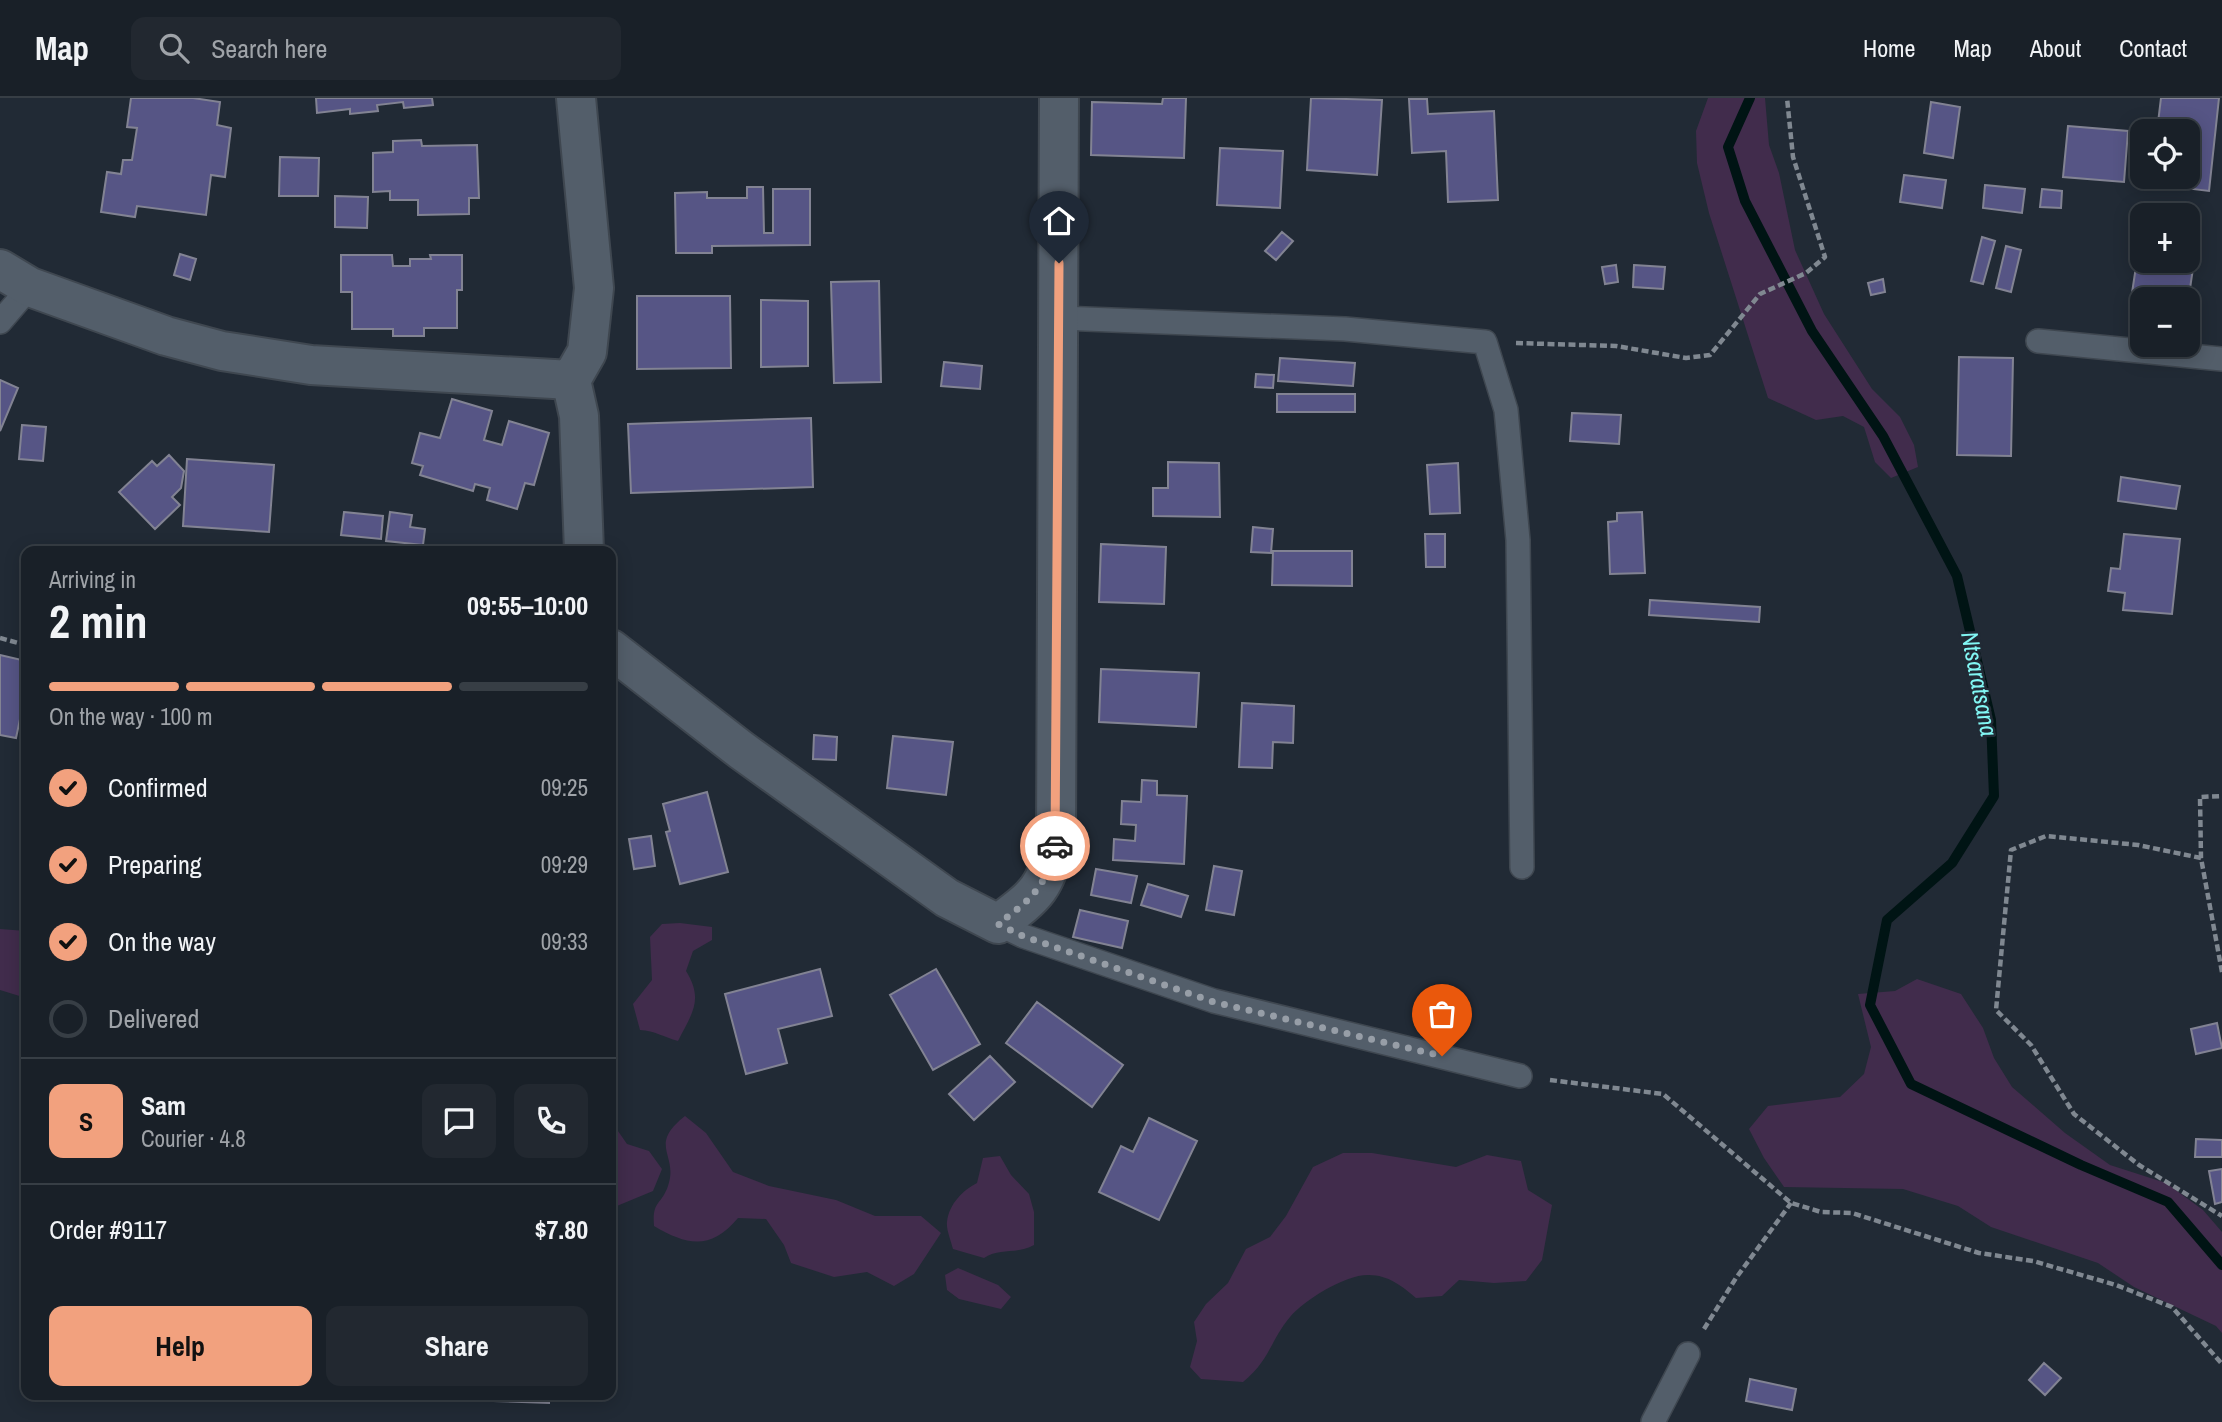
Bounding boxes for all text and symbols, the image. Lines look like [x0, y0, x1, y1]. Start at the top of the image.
search box [131, 17, 621, 80]
text: Map [35, 26, 89, 70]
icon: search [155, 29, 193, 67]
text: Search here [211, 31, 327, 66]
text: Home [1863, 32, 1915, 64]
text: Map [1953, 32, 1992, 64]
text: About [2030, 32, 2081, 64]
text: Contact [2119, 32, 2187, 64]
map controls [2130, 119, 2200, 357]
button: locate [2130, 119, 2200, 189]
pin [1029, 191, 1089, 263]
icon: home [1040, 202, 1078, 240]
button: + [2130, 203, 2200, 273]
button: − [2130, 287, 2200, 357]
text: Arriving in [49, 564, 136, 595]
text: 09:55–10:00 [467, 588, 588, 623]
text: 2 min [49, 590, 148, 652]
water label: Ntsaratsana [1954, 629, 2006, 739]
text: On the way · 100 m [49, 701, 213, 732]
icon: check [49, 769, 87, 807]
text: Confirmed [108, 770, 208, 805]
text: 09:25 [541, 772, 588, 803]
courier [1020, 811, 1090, 881]
icon: car [1036, 827, 1074, 865]
icon: check [49, 846, 87, 884]
text: Preparing [108, 847, 202, 882]
text: 09:29 [541, 849, 588, 880]
icon: check [49, 923, 87, 961]
text: On the way [108, 924, 216, 959]
text: 09:33 [541, 926, 588, 957]
pin [1412, 984, 1472, 1056]
icon: bag [1423, 995, 1461, 1033]
text: Delivered [108, 1001, 199, 1036]
button: chat [422, 1084, 496, 1158]
button: phone [514, 1084, 588, 1158]
text: Sam [141, 1088, 186, 1123]
text: S [79, 1104, 93, 1139]
text: Courier · 4.8 [141, 1123, 246, 1154]
text: Order #9117 [49, 1212, 167, 1247]
text: $7.80 [535, 1212, 588, 1247]
button: Help [49, 1306, 312, 1386]
button: Share [326, 1306, 588, 1386]

